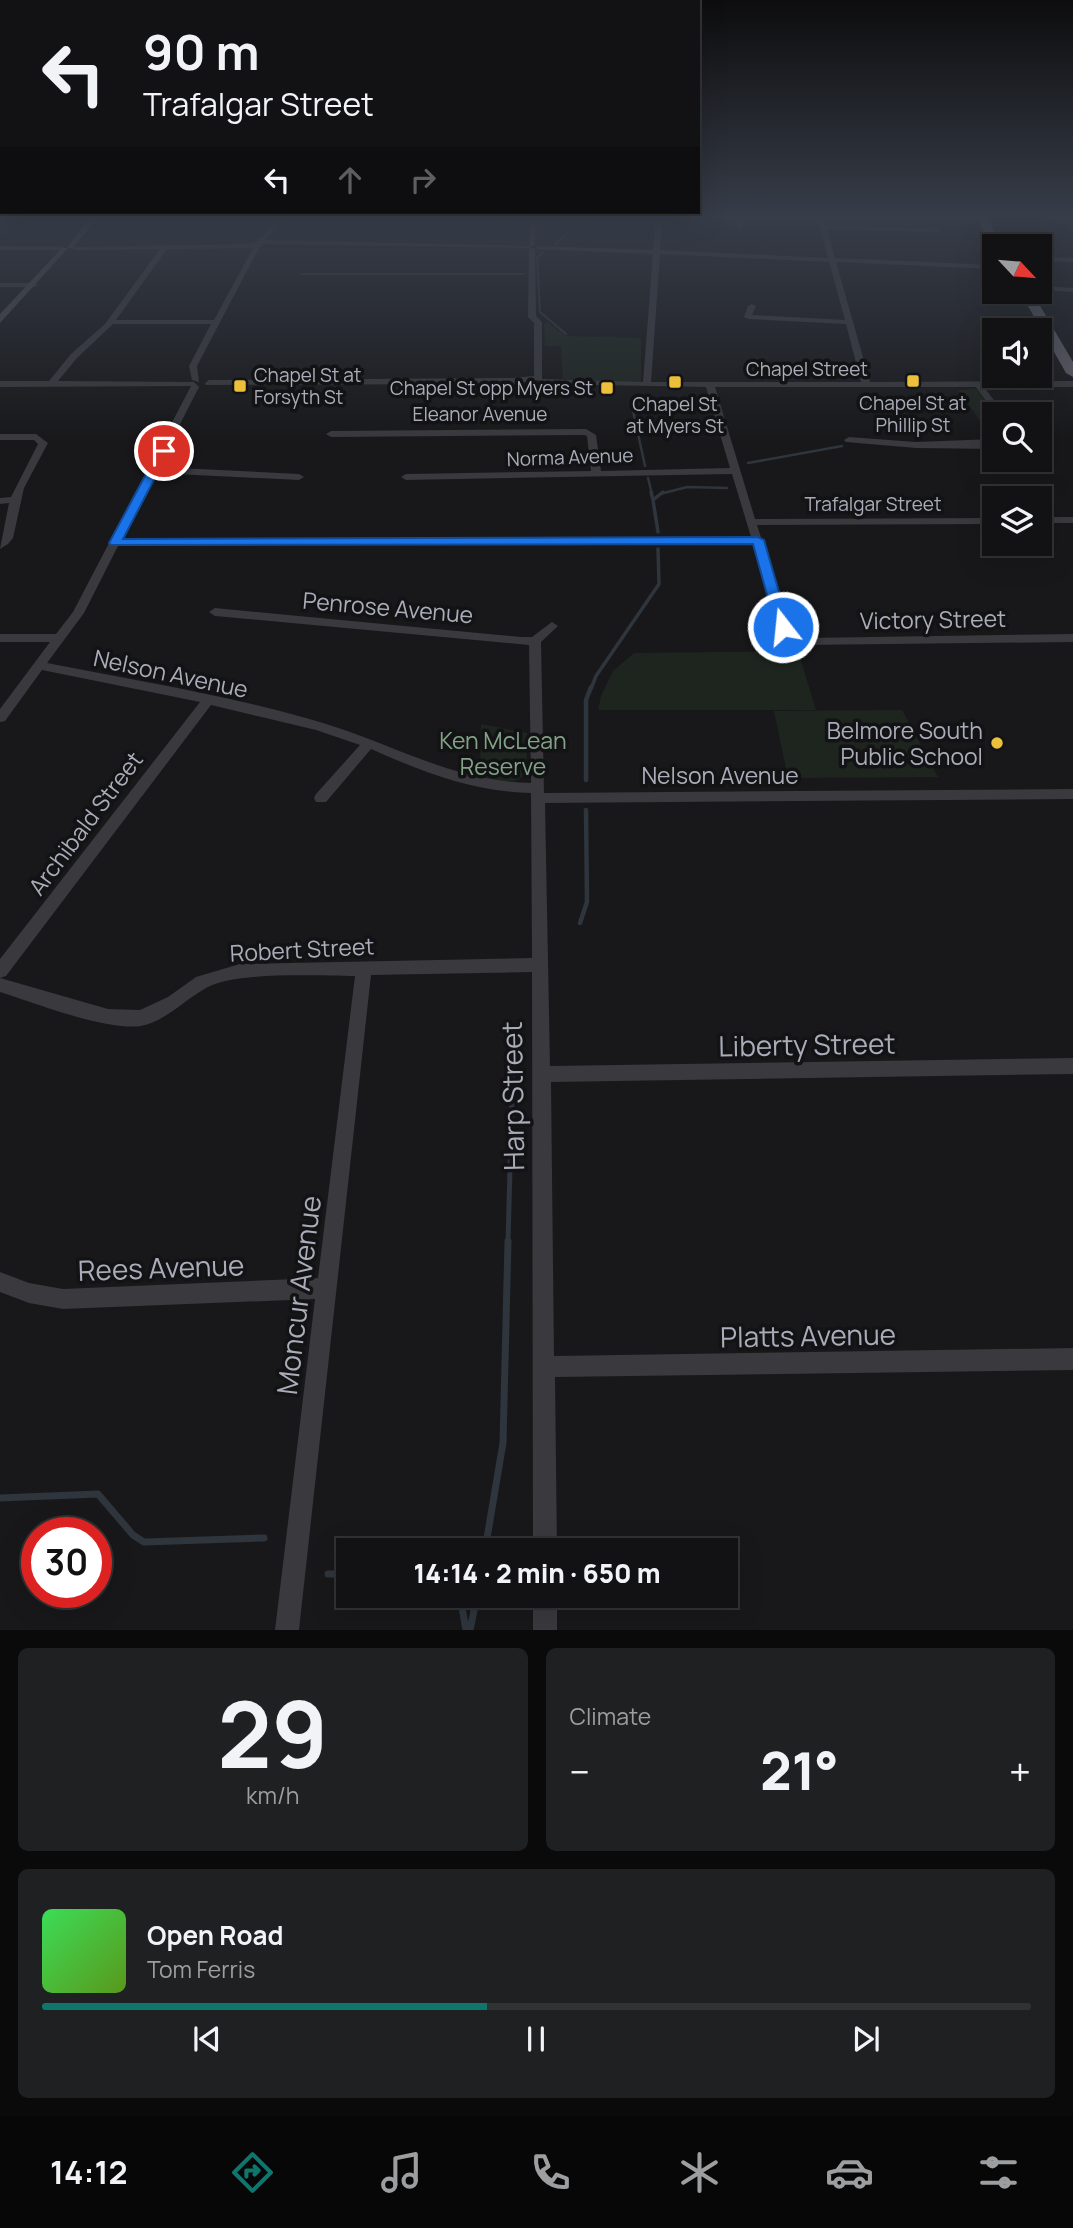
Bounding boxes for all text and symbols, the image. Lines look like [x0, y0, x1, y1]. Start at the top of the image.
text: 90 m [143, 18, 260, 85]
icon: left [28, 28, 119, 119]
text: Trafalgar Street [143, 82, 374, 126]
icon: left [258, 161, 296, 199]
icon: ahead [331, 161, 369, 199]
icon: right [404, 161, 442, 199]
north arrow [982, 234, 1052, 304]
map controls [982, 234, 1052, 556]
button: sound [982, 318, 1052, 388]
street label: Chapel Street [746, 356, 868, 382]
place label: Chapel St at Forsyth St [254, 362, 361, 410]
marker: Chapel St at Phillip St [905, 373, 921, 389]
marker: Chapel St at Myers St [667, 374, 683, 390]
place label: Chapel St opp Myers St [390, 375, 593, 401]
marker: Chapel St at Forsyth St [232, 378, 248, 394]
marker: Chapel St opp Myers St [599, 380, 615, 396]
place label: Chapel St at Phillip St [859, 390, 967, 438]
place label: Chapel St at Myers St [626, 391, 724, 439]
street label: Eleanor Avenue [413, 401, 547, 427]
button: search [982, 402, 1052, 472]
pin [134, 421, 194, 481]
icon: arrive [145, 432, 183, 470]
street label: Norma Avenue [506, 442, 634, 472]
button: layers [982, 486, 1052, 556]
street label: Trafalgar Street [804, 491, 942, 517]
street label: Penrose Avenue [301, 584, 475, 630]
position arrow [746, 590, 820, 664]
street label: Victory Street [860, 602, 1006, 636]
street label: Nelson Avenue [91, 641, 251, 705]
place label: Belmore South Public School [827, 714, 983, 772]
park label: Ken McLean Reserve [439, 724, 567, 782]
marker: Belmore South Public School [989, 735, 1005, 751]
street label: Archibald Street [20, 745, 150, 901]
street label: Nelson Avenue [641, 759, 799, 791]
street label: Robert Street [229, 929, 375, 969]
street label: Harp Street [492, 1021, 532, 1171]
street label: Liberty Street [718, 1023, 896, 1065]
street label: Moncur Avenue [267, 1193, 329, 1397]
street label: Rees Avenue [77, 1245, 245, 1289]
street label: Platts Avenue [720, 1314, 896, 1356]
speed limit sign: 30 [21, 1517, 112, 1608]
text: 14:14 · 2 min · 650 m [413, 1555, 661, 1591]
text: 29 [217, 1671, 328, 1795]
text: Climate [570, 1700, 651, 1732]
text: 21° [760, 1735, 839, 1806]
text: − [570, 1745, 590, 1797]
text: + [1009, 1745, 1031, 1797]
text: km/h [246, 1779, 300, 1811]
text: Open Road [147, 1917, 283, 1953]
text: Tom Ferris [147, 1953, 255, 1985]
icon: previous [188, 2020, 226, 2058]
icon: pause [517, 2020, 555, 2058]
icon: next [847, 2020, 885, 2058]
icon: directions [228, 2148, 277, 2197]
icon: music [377, 2148, 426, 2197]
icon: phone [526, 2148, 575, 2197]
icon: climate [675, 2148, 724, 2197]
icon: car [825, 2148, 874, 2197]
icon: filters [974, 2148, 1023, 2197]
text: 14:12 [50, 2150, 128, 2194]

